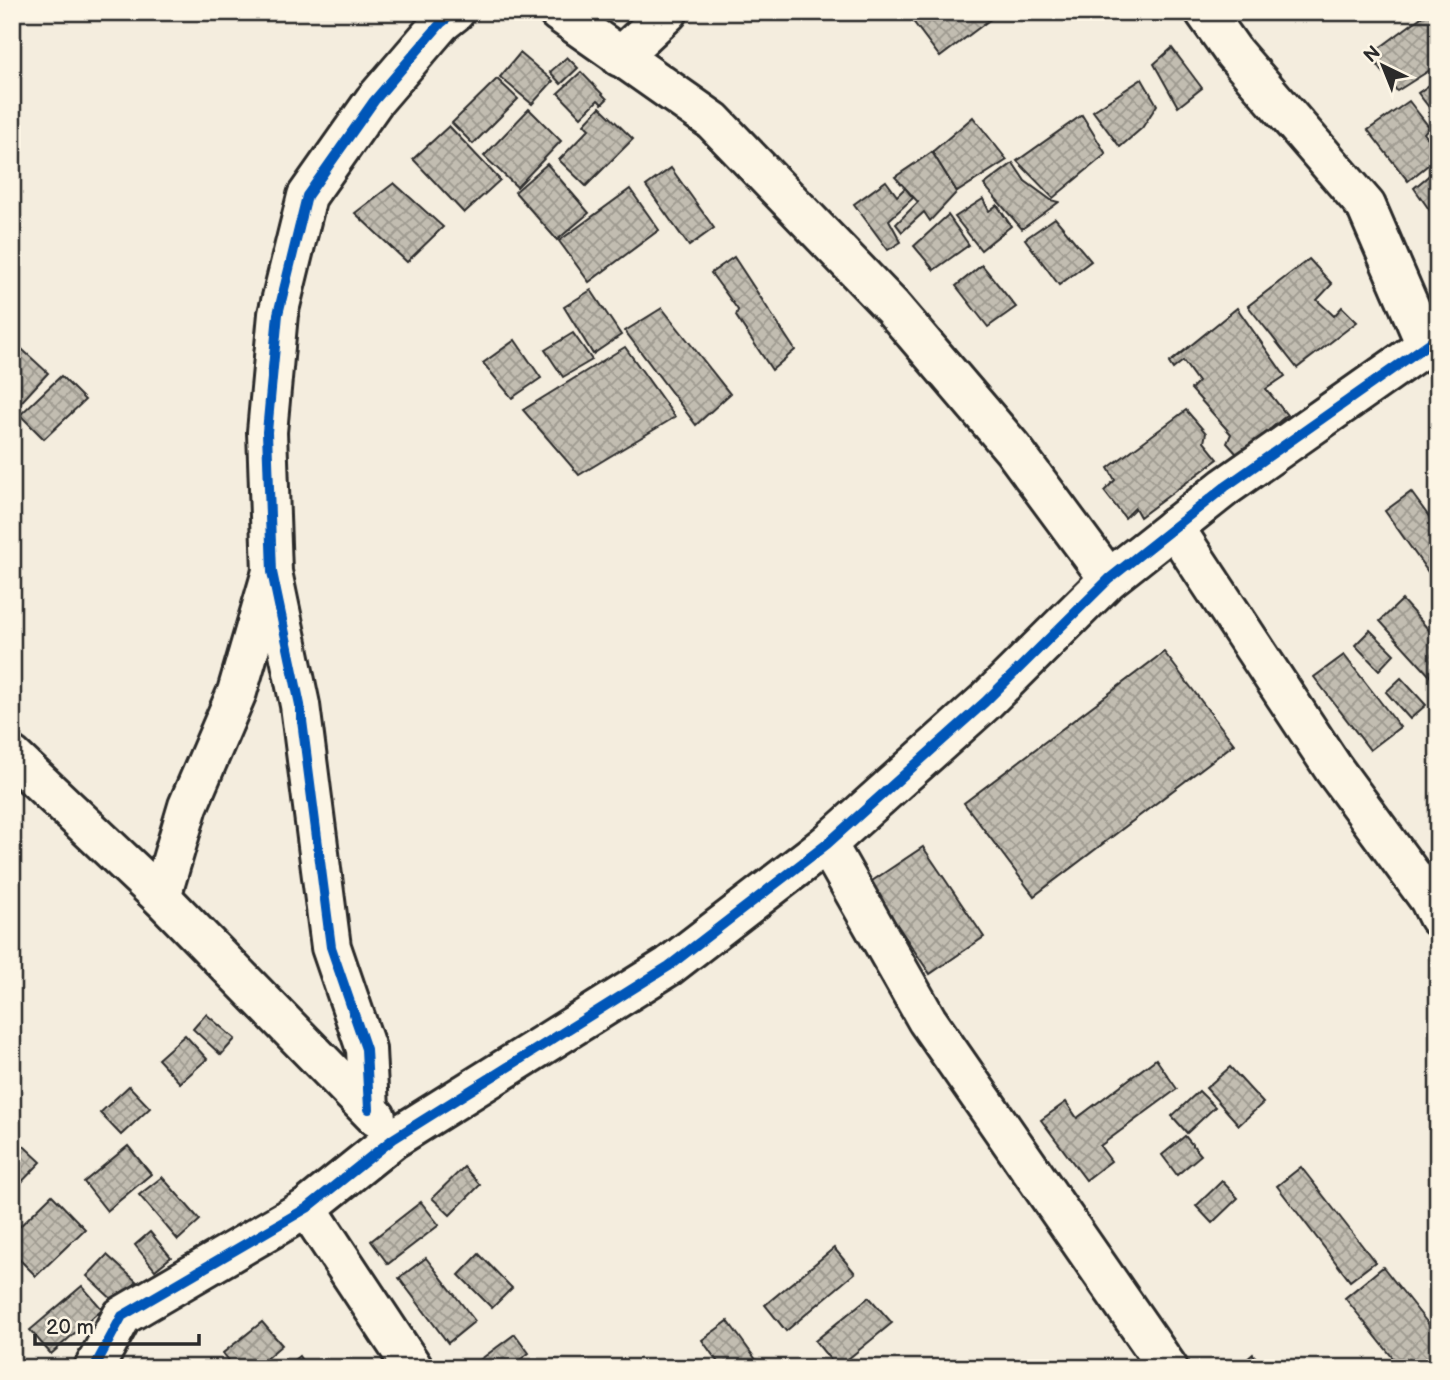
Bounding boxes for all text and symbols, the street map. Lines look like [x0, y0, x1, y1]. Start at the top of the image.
north arrow [1348, 32, 1418, 102]
text: N [1359, 41, 1385, 68]
scale bar [35, 1303, 200, 1347]
text: 20 m [46, 1315, 94, 1340]

